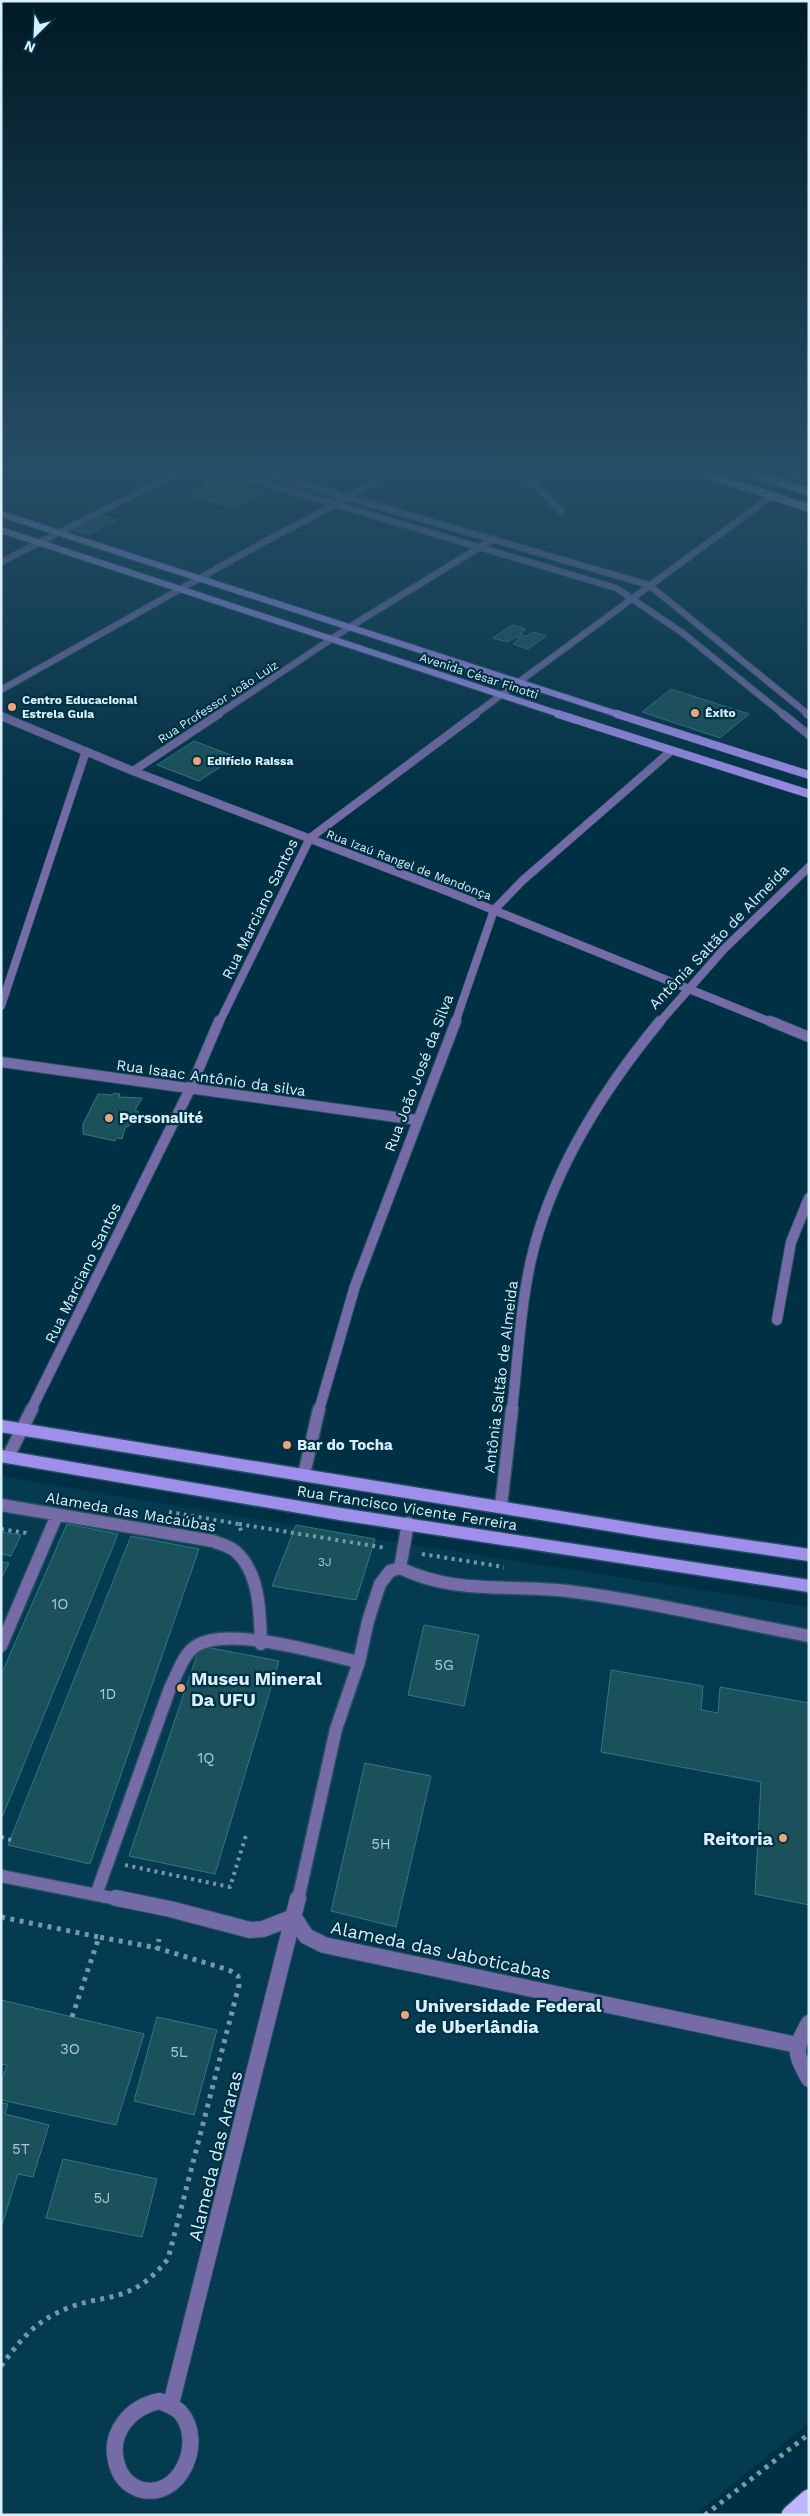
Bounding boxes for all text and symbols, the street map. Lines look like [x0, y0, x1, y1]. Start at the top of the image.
north arrow [10, 10, 60, 60]
text: N [22, 37, 38, 56]
street label: Avenida César Finotti [418, 650, 540, 702]
street label: Rua Professor João Luiz [155, 658, 281, 746]
place label: Centro Educacional Estrela Guia [22, 693, 137, 721]
marker: Centro Educacional Estrela Guia [6, 701, 18, 713]
place label: Êxito [705, 706, 736, 720]
marker: Êxito [689, 707, 701, 719]
place label: Edifício Raissa [207, 754, 293, 768]
marker: Edifício Raissa [191, 755, 203, 767]
street label: Rua Izaú Rangel de Mendonça [325, 827, 494, 903]
street label: Rua Marciano Santos [218, 836, 302, 982]
street label: Antônia Saltão de Almeida [645, 861, 793, 1013]
street label: Rua João José da Silva [381, 991, 458, 1154]
street label: Rua Isaac Antônio da silva [115, 1056, 307, 1100]
place label: Personalité [119, 1109, 204, 1127]
marker: Personalité [103, 1112, 115, 1124]
street label: Rua Marciano Santos [41, 1200, 125, 1346]
street label: Antônia Saltão de Almeida [480, 1279, 522, 1474]
place label: Bar do Tocha [297, 1436, 393, 1454]
marker: Bar do Tocha [281, 1439, 293, 1451]
street label: Rua Francisco Vicente Ferreira [296, 1482, 519, 1534]
street label: Alameda das Macaúbas [44, 1488, 218, 1536]
house number: 3J [318, 1555, 332, 1569]
house number: 1O [51, 1595, 69, 1613]
house number: 5G [434, 1656, 454, 1674]
place label: Museu Mineral Da UFU [191, 1668, 322, 1710]
marker: Museu Mineral Da UFU [175, 1682, 187, 1694]
house number: 1D [100, 1685, 116, 1703]
house number: 1Q [197, 1749, 215, 1767]
place label: Reitoria [703, 1828, 774, 1849]
marker: Reitoria [777, 1832, 789, 1844]
house number: 5H [371, 1835, 391, 1853]
street label: Alameda das Jaboticabas [329, 1916, 553, 1984]
place label: Universidade Federal de Uberlândia [415, 1995, 602, 2037]
marker: Universidade Federal de Uberlândia [399, 2009, 411, 2021]
house number: 3O [60, 2040, 80, 2058]
house number: 5L [170, 2043, 188, 2061]
street label: Alameda das Araras [184, 2069, 246, 2243]
house number: 5T [12, 2140, 30, 2158]
house number: 5J [93, 2189, 111, 2207]

